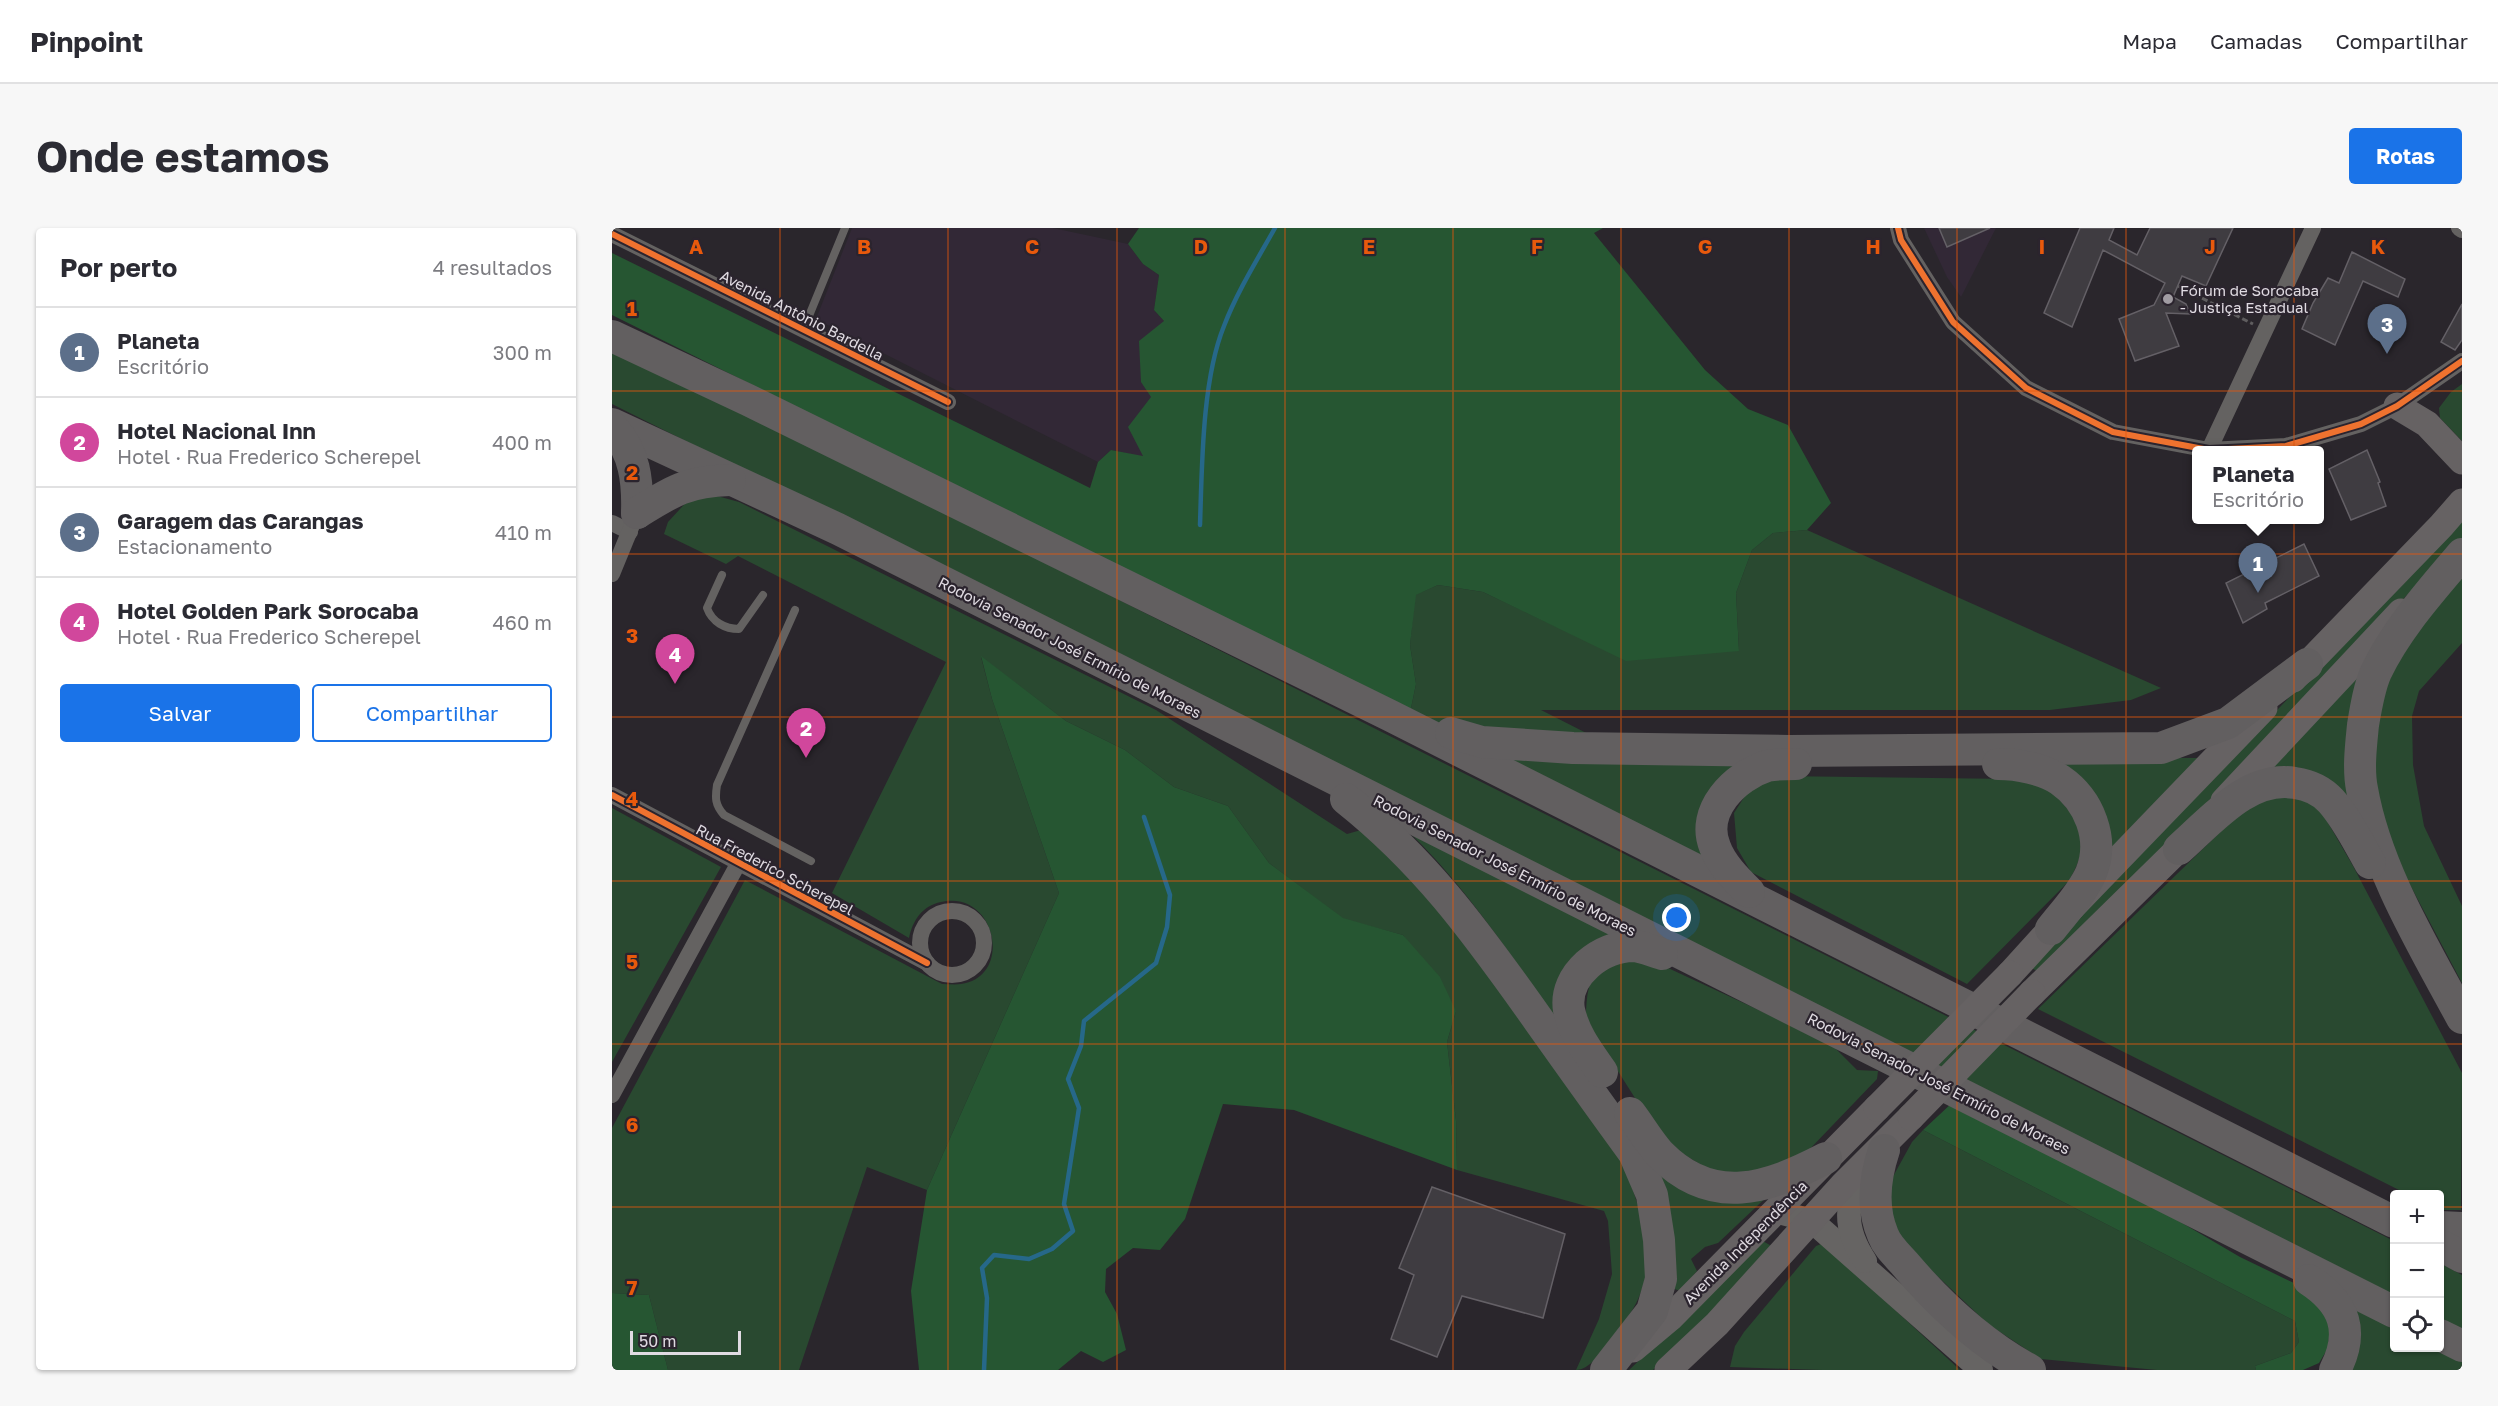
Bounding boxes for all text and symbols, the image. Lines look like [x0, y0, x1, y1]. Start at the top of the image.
text: Pinpoint [30, 25, 143, 58]
text: Mapa [2122, 28, 2177, 54]
text: Camadas [2210, 28, 2302, 54]
text: Compartilhar [2335, 28, 2468, 54]
button: Rotas [2349, 128, 2462, 184]
text: Onde estamos [36, 131, 330, 181]
text: A [689, 234, 703, 258]
text: B [857, 234, 871, 258]
text: C [1025, 234, 1039, 258]
text: D [1194, 234, 1208, 258]
text: E [1363, 234, 1375, 258]
text: F [1531, 234, 1543, 258]
text: G [1698, 234, 1712, 258]
text: H [1865, 234, 1881, 258]
text: I [2039, 234, 2045, 258]
text: J [2204, 234, 2216, 258]
text: K [2371, 234, 2386, 258]
text: Por perto [60, 252, 177, 283]
text: 4 resultados [433, 255, 552, 279]
street label: Avenida Antônio Bardella [717, 266, 887, 364]
place label: Fórum de Sorocaba - Justiça Estadual [2180, 281, 2319, 316]
marker: Fórum de Sorocaba - Justiça Estadual [2161, 292, 2175, 306]
text: 1 [627, 296, 637, 320]
pin: 3 [2368, 304, 2406, 354]
text: Planeta [117, 327, 200, 354]
text: 1 [74, 340, 85, 364]
text: 300 m [493, 340, 552, 364]
text: Escritório [117, 354, 209, 378]
text: Hotel Nacional Inn [117, 417, 316, 444]
text: 2 [73, 430, 86, 454]
text: 400 m [492, 430, 552, 454]
text: Hotel · Rua Frederico Scherepel [117, 444, 421, 468]
popup [2192, 446, 2324, 524]
text: 2 [626, 460, 638, 484]
text: Planeta [2212, 460, 2295, 487]
text: Escritório [2212, 487, 2304, 511]
text: Garagem das Carangas [117, 507, 364, 534]
text: 3 [73, 520, 86, 544]
text: 410 m [495, 520, 552, 544]
text: Estacionamento [117, 534, 272, 558]
pin: 1 [2238, 544, 2278, 593]
street label: Rodovia Senador José Ermírio de Moraes [936, 573, 1204, 721]
text: Hotel Golden Park Sorocaba [117, 597, 419, 624]
text: 4 [73, 610, 86, 634]
text: 460 m [493, 610, 552, 634]
text: 3 [626, 623, 638, 647]
text: Hotel · Rua Frederico Scherepel [117, 624, 421, 648]
pin: 4 [656, 634, 694, 684]
button: Salvar [60, 684, 300, 742]
button: Compartilhar [312, 684, 552, 742]
pin: 2 [786, 708, 826, 758]
text: 4 [626, 786, 638, 810]
street label: Rodovia Senador José Ermírio de Moraes [1371, 791, 1639, 939]
street label: Rua Frederico Scherepel [693, 820, 857, 918]
your location [1662, 903, 1691, 932]
text: 5 [626, 949, 638, 973]
street label: Rodovia Senador José Ermírio de Moraes [1805, 1009, 2073, 1157]
text: 6 [626, 1112, 638, 1136]
street label: Avenida Independência [1679, 1176, 1811, 1308]
map controls [2390, 1190, 2444, 1352]
button: + [2390, 1190, 2444, 1244]
button: − [2390, 1244, 2444, 1298]
text: 7 [627, 1275, 638, 1299]
button: locate [2390, 1298, 2444, 1352]
scale bar [630, 1328, 741, 1356]
text: 50 m [639, 1331, 676, 1351]

